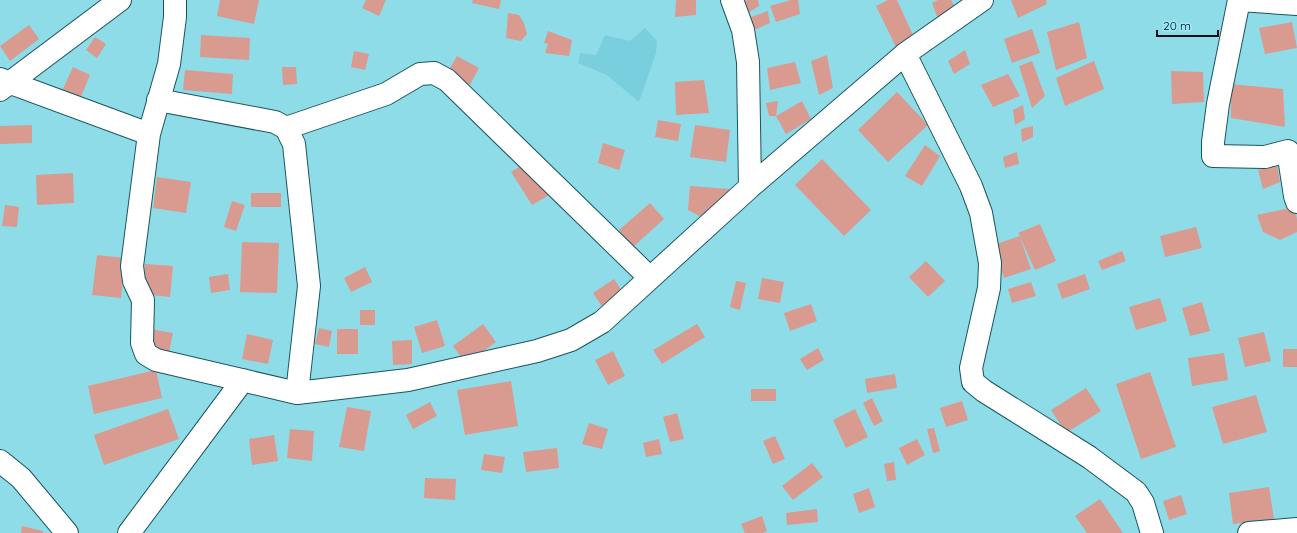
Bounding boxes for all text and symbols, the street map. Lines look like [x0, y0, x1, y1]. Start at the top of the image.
scale bar [1157, 12, 1218, 38]
text: 20 m [1163, 18, 1191, 33]

